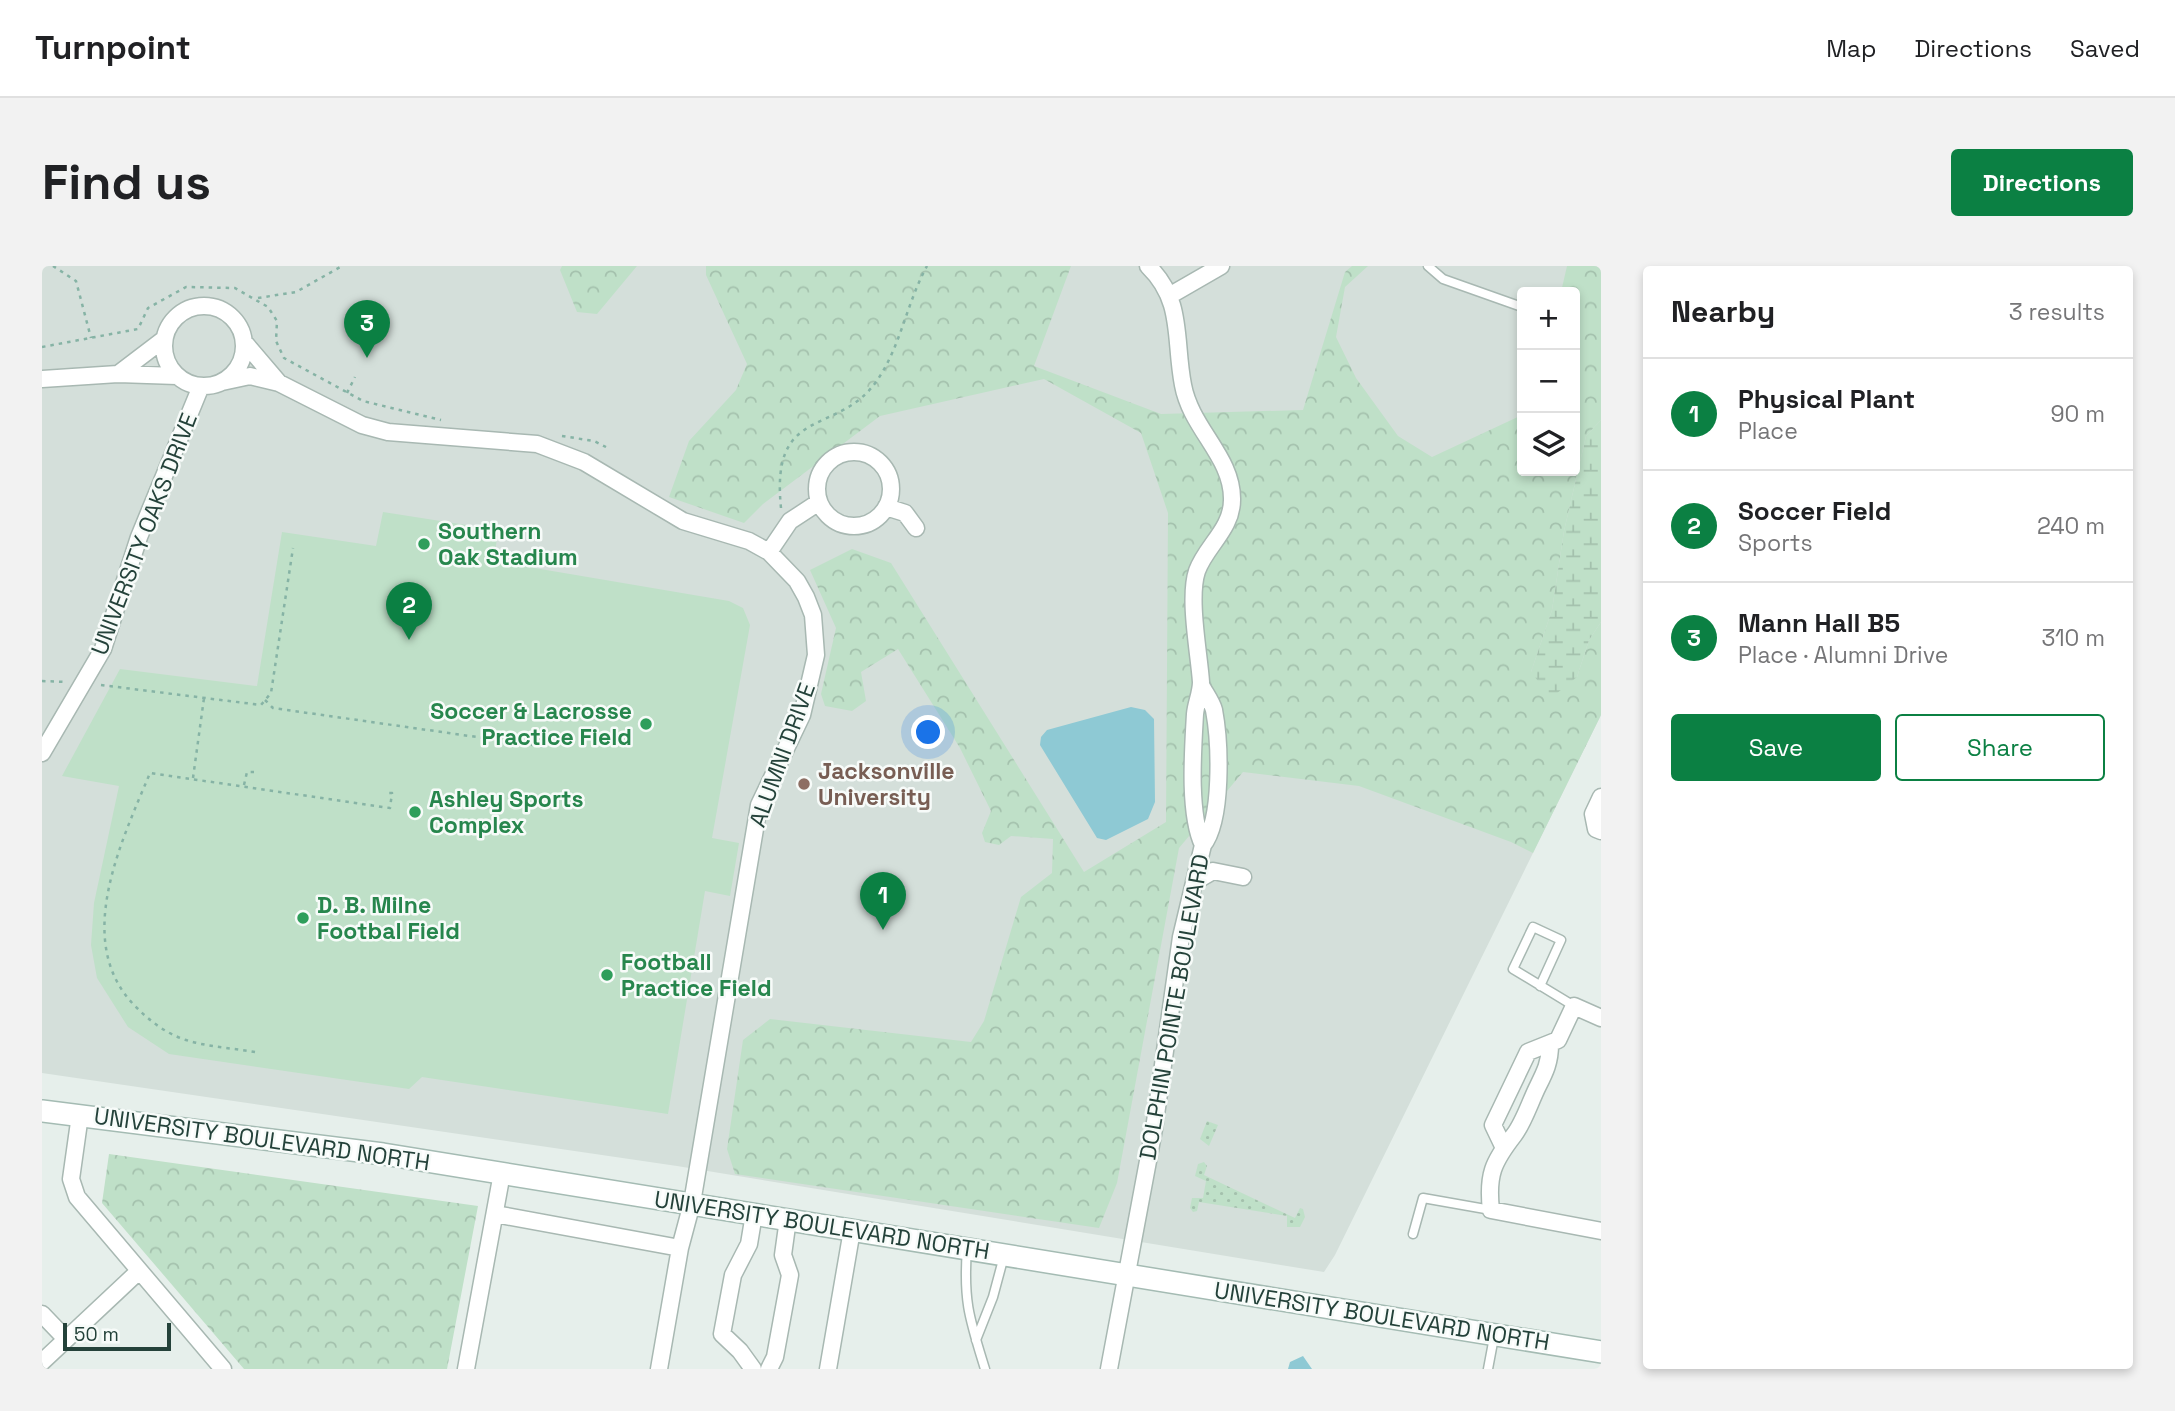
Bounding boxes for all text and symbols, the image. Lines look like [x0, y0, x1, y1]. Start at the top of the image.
text: Turnpoint [35, 27, 191, 69]
text: Map [1826, 33, 1876, 64]
text: Directions [1914, 33, 2032, 64]
text: Saved [2070, 33, 2140, 64]
button: Directions [1951, 149, 2133, 216]
text: Find us [42, 151, 211, 213]
map controls [1517, 287, 1580, 476]
button: + [1517, 287, 1580, 350]
text: Nearby [1671, 292, 1775, 331]
text: 3 results [2009, 297, 2105, 327]
pin: 3 [344, 300, 390, 358]
button: − [1517, 350, 1580, 413]
text: Physical Plant [1738, 382, 1915, 416]
text: 1 [1689, 399, 1699, 429]
text: 90 m [2050, 399, 2105, 429]
street label: UNIVERSITY OAKS DRIVE [84, 409, 204, 659]
button: layers [1517, 413, 1580, 476]
text: Place [1738, 416, 1798, 446]
text: Soccer Field [1738, 494, 1891, 528]
text: 2 [1687, 511, 1701, 541]
text: 240 m [2037, 511, 2105, 541]
place label: Southern Oak Stadium [438, 516, 578, 572]
text: Sports [1738, 528, 1813, 558]
marker: Southern Oak Stadium [416, 536, 432, 552]
pin: 2 [386, 582, 432, 640]
text: Mann Hall B5 [1738, 606, 1900, 640]
text: 3 [1687, 623, 1701, 653]
text: 310 m [2041, 623, 2105, 653]
text: Place · Alumni Drive [1738, 640, 1948, 670]
street label: ALUMNI DRIVE [742, 679, 822, 831]
place label: Soccer & Lacrosse Practice Field [430, 696, 632, 752]
button: Save [1671, 714, 1881, 781]
button: Share [1895, 714, 2105, 781]
your location [911, 715, 945, 749]
marker: Soccer & Lacrosse Practice Field [638, 716, 654, 732]
place label: Jacksonville University [818, 756, 955, 812]
marker: Jacksonville University [796, 776, 812, 792]
place label: Ashley Sports Complex [429, 784, 584, 840]
marker: Ashley Sports Complex [407, 804, 423, 820]
street label: DOLPHIN POINTE BOULEVARD [1132, 852, 1216, 1162]
pin: 1 [860, 872, 906, 930]
place label: D. B. Milne Footbal Field [317, 890, 460, 946]
marker: D. B. Milne Footbal Field [295, 910, 311, 926]
place label: Football Practice Field [621, 947, 772, 1003]
marker: Football Practice Field [599, 967, 615, 983]
street label: UNIVERSITY BOULEVARD NORTH [92, 1101, 432, 1177]
street label: UNIVERSITY BOULEVARD NORTH [652, 1184, 992, 1266]
street label: UNIVERSITY BOULEVARD NORTH [1212, 1275, 1552, 1357]
scale bar [63, 1320, 172, 1352]
text: 50 m [74, 1322, 119, 1347]

